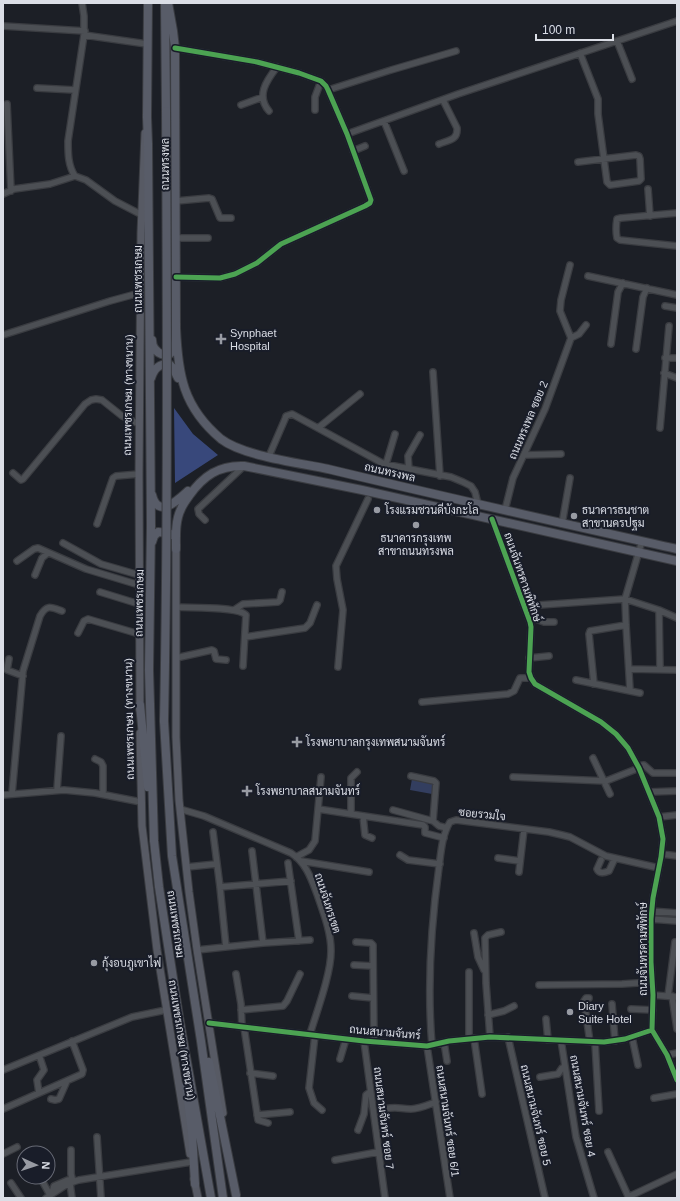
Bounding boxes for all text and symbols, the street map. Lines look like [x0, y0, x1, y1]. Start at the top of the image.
scale bar [536, 16, 613, 42]
text: 100 m [542, 23, 575, 37]
street label: ถนนทรงพล [159, 138, 171, 190]
street label: ถนนเพชรเกษม [132, 245, 144, 313]
place label: Synphaet Hospital [230, 327, 276, 352]
marker: Synphaet Hospital [215, 333, 227, 345]
street label: ถนนเพชรเกษม (ทางขนาน) [121, 334, 135, 456]
street label: ถนนทรงพล ซอย 2 [506, 379, 550, 461]
street label: ถนนทรงพล [363, 460, 417, 484]
place label: โรงแรมชวนดีบังกะโล [384, 502, 479, 516]
place label: ธนาคารธนชาต สาขานครปฐม [582, 504, 649, 531]
marker: โรงแรมชวนดีบังกะโล [372, 505, 382, 515]
marker: ธนาคารธนชาต สาขานครปฐม [569, 511, 579, 521]
marker: ธนาคารกรุงเทพ สาขาถนนทรงพล [411, 520, 421, 530]
street label: ถนนจันทรคามพิทักษ์ [502, 530, 546, 624]
place label: ธนาคารกรุงเทพ สาขาถนนทรงพล [378, 532, 454, 557]
street label: ถนนเพชรเกษม [132, 569, 146, 637]
street label: ถนนเพชรเกษม (ทางขนาน) [122, 658, 136, 780]
place label: โรงพยาบาลกรุงเทพสนามจันทร์ [305, 734, 445, 751]
marker: โรงพยาบาลกรุงเทพสนามจันทร์ [291, 736, 303, 748]
place label: โรงพยาบาลสนามจันทร์ [255, 783, 360, 797]
marker: โรงพยาบาลสนามจันทร์ [241, 785, 253, 797]
street label: ซอยรวมใจ [458, 804, 506, 822]
street label: ถนนจันทรเขต [313, 871, 344, 935]
street label: ถนนเพชรเกษม [165, 890, 187, 958]
street label: ถนนจันทรคามพิทักษ์ [635, 902, 649, 996]
place label: กุ้งอบภูเขาไฟ [102, 955, 161, 972]
marker: กุ้งอบภูเขาไฟ [89, 958, 99, 968]
street label: ถนนเพชรเกษม (ทางขนาน) [167, 979, 197, 1101]
place label: Diary Suite Hotel [578, 1000, 632, 1025]
marker: Diary Suite Hotel [565, 1007, 575, 1017]
street label: ถนนสนามจันทร์ [349, 1021, 421, 1041]
street label: ถนนสนามจันทร์ ซอย 4 [568, 1054, 600, 1158]
street label: ถนนสนามจันทร์ ซอย 5 [519, 1063, 555, 1167]
street label: ถนนสนามจันทร์ ซอย 6/1 [434, 1064, 464, 1178]
street label: ถนนสนามจันทร์ ซอย 7 [372, 1066, 398, 1170]
north arrow [16, 1145, 56, 1185]
text: N [40, 1161, 52, 1170]

